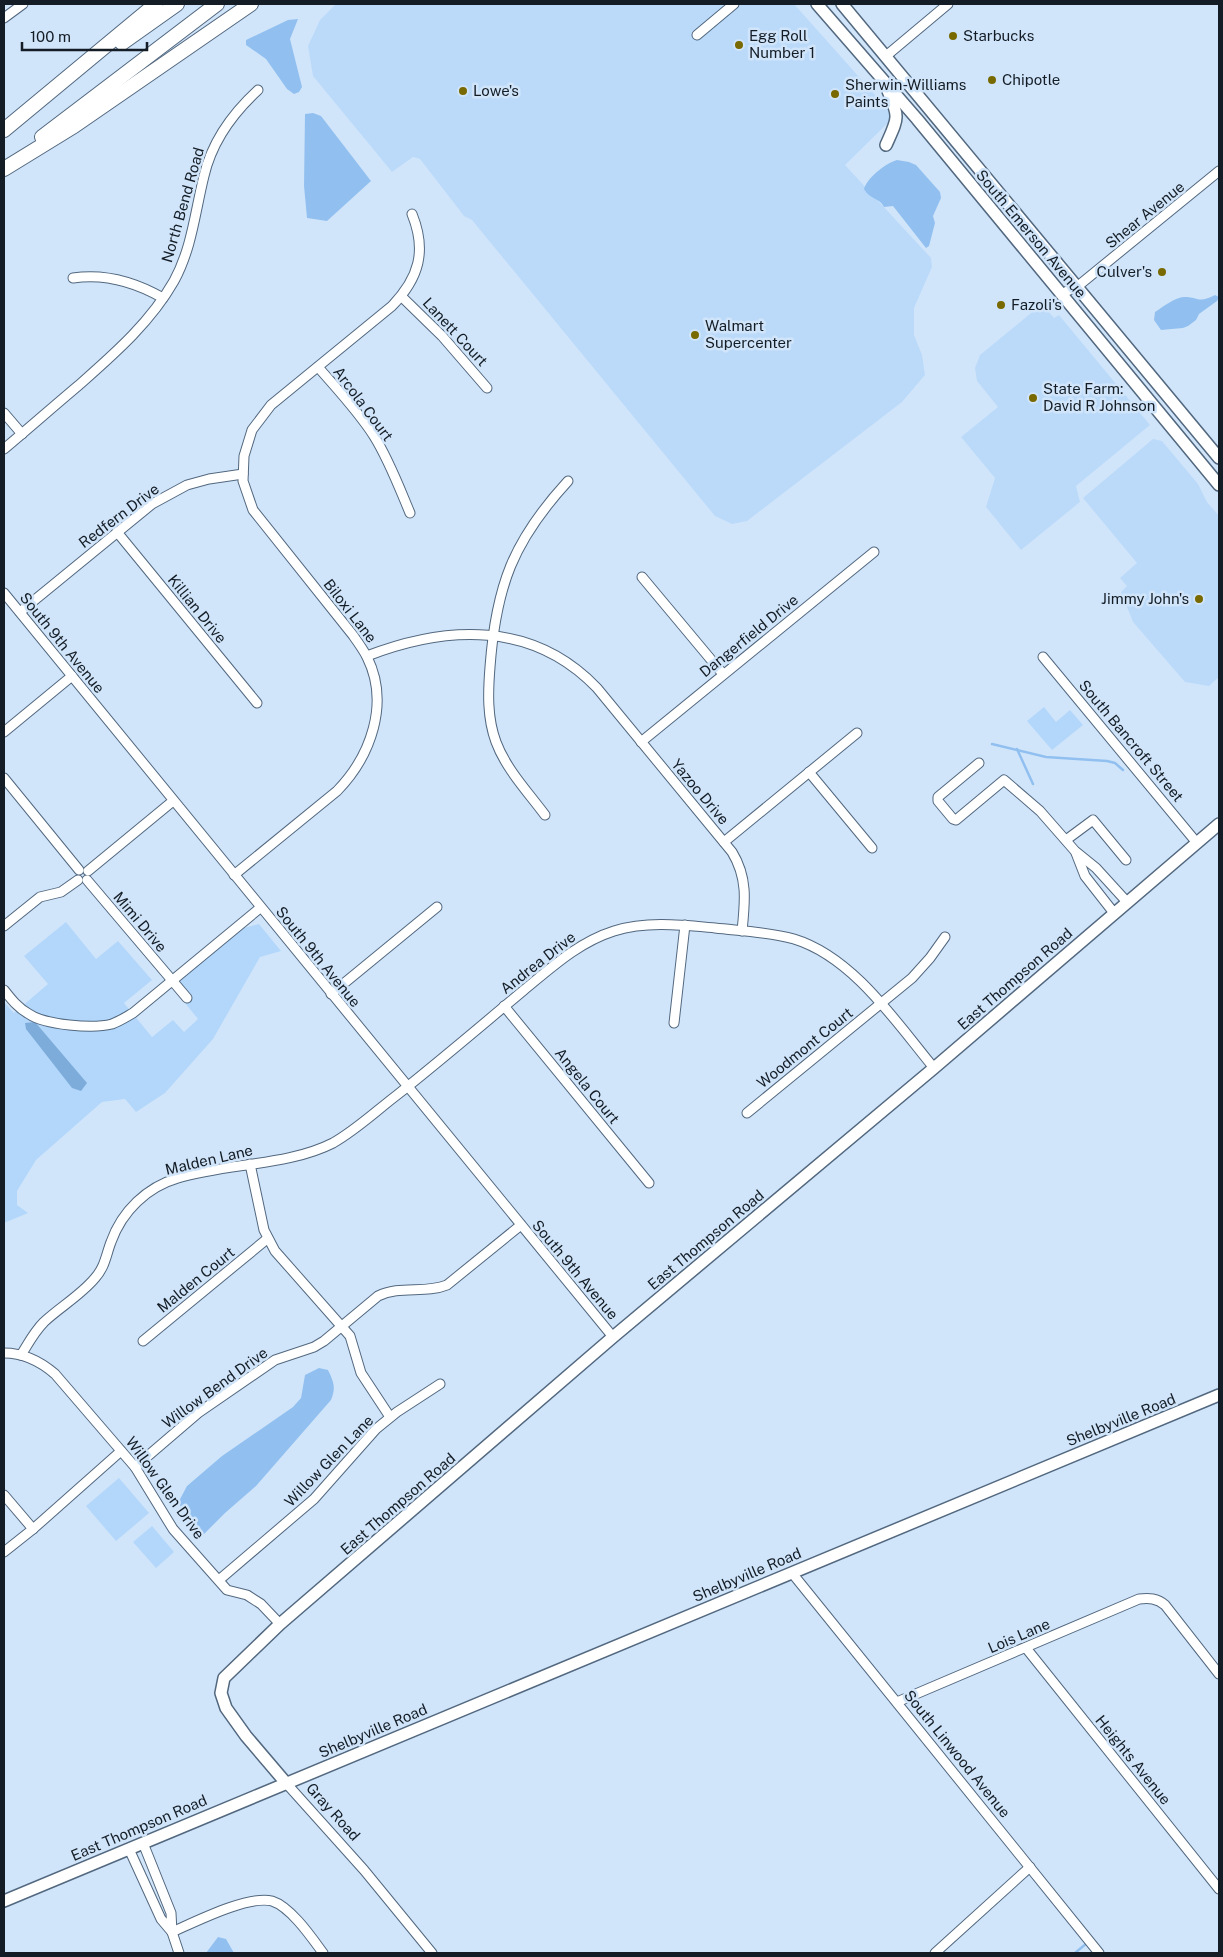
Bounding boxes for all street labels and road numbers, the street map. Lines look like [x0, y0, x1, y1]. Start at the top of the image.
street label: North Bend Road [158, 145, 207, 264]
street label: South Emerson Avenue [973, 166, 1090, 301]
street label: Shear Avenue [1102, 178, 1188, 252]
street label: Lanett Court [419, 294, 491, 369]
street label: Arcola Court [330, 363, 397, 444]
street label: Redfern Drive [75, 480, 162, 551]
street label: Killian Drive [165, 571, 230, 646]
street label: Biloxi Lane [320, 576, 380, 646]
street label: South 9th Avenue [17, 589, 108, 696]
street label: Dangerfield Drive [696, 591, 801, 680]
street label: South Bancroft Street [1076, 677, 1187, 805]
street label: Yazoo Drive [668, 756, 733, 828]
street label: Mimi Drive [110, 888, 170, 955]
street label: South 9th Avenue [273, 903, 364, 1010]
street label: East Thompson Road [954, 924, 1075, 1033]
street label: Andrea Drive [497, 928, 579, 997]
street label: Woodmont Court [754, 1004, 856, 1091]
street label: Angela Court [552, 1044, 623, 1127]
street label: Malden Lane [163, 1141, 254, 1178]
street label: East Thompson Road [644, 1186, 767, 1293]
street label: South 9th Avenue [529, 1217, 622, 1323]
street label: Malden Court [154, 1243, 238, 1316]
street label: Willow Bend Drive [159, 1344, 271, 1432]
street label: Shelbyville Road [1064, 1390, 1178, 1449]
street label: Willow Glen Lane [281, 1412, 376, 1510]
street label: Willow Glen Drive [123, 1433, 208, 1542]
street label: East Thompson Road [337, 1449, 458, 1558]
street label: Shelbyville Road [690, 1544, 804, 1605]
street label: Lois Lane [985, 1615, 1052, 1656]
street label: South Linwood Avenue [901, 1687, 1014, 1821]
street label: Shelbyville Road [316, 1700, 430, 1761]
street label: Heights Avenue [1092, 1712, 1175, 1808]
street label: Gray Road [303, 1779, 364, 1844]
street label: East Thompson Road [68, 1791, 209, 1864]

